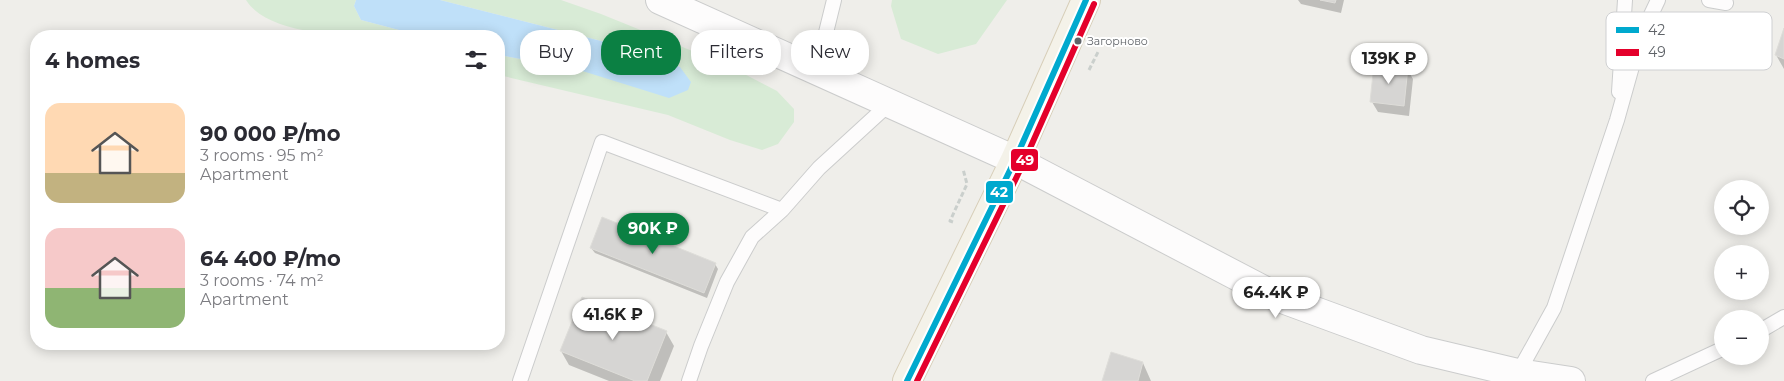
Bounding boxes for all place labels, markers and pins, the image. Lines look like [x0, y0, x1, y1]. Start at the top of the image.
place label: Загорново [1087, 34, 1148, 48]
marker: Загорново [1073, 36, 1083, 46]
pin: 139K ₽ [1348, 42, 1430, 85]
pin: 90K ₽ [618, 212, 688, 255]
pin: 64.4K ₽ [1230, 276, 1322, 319]
pin: 41.6K ₽ [567, 298, 659, 341]

